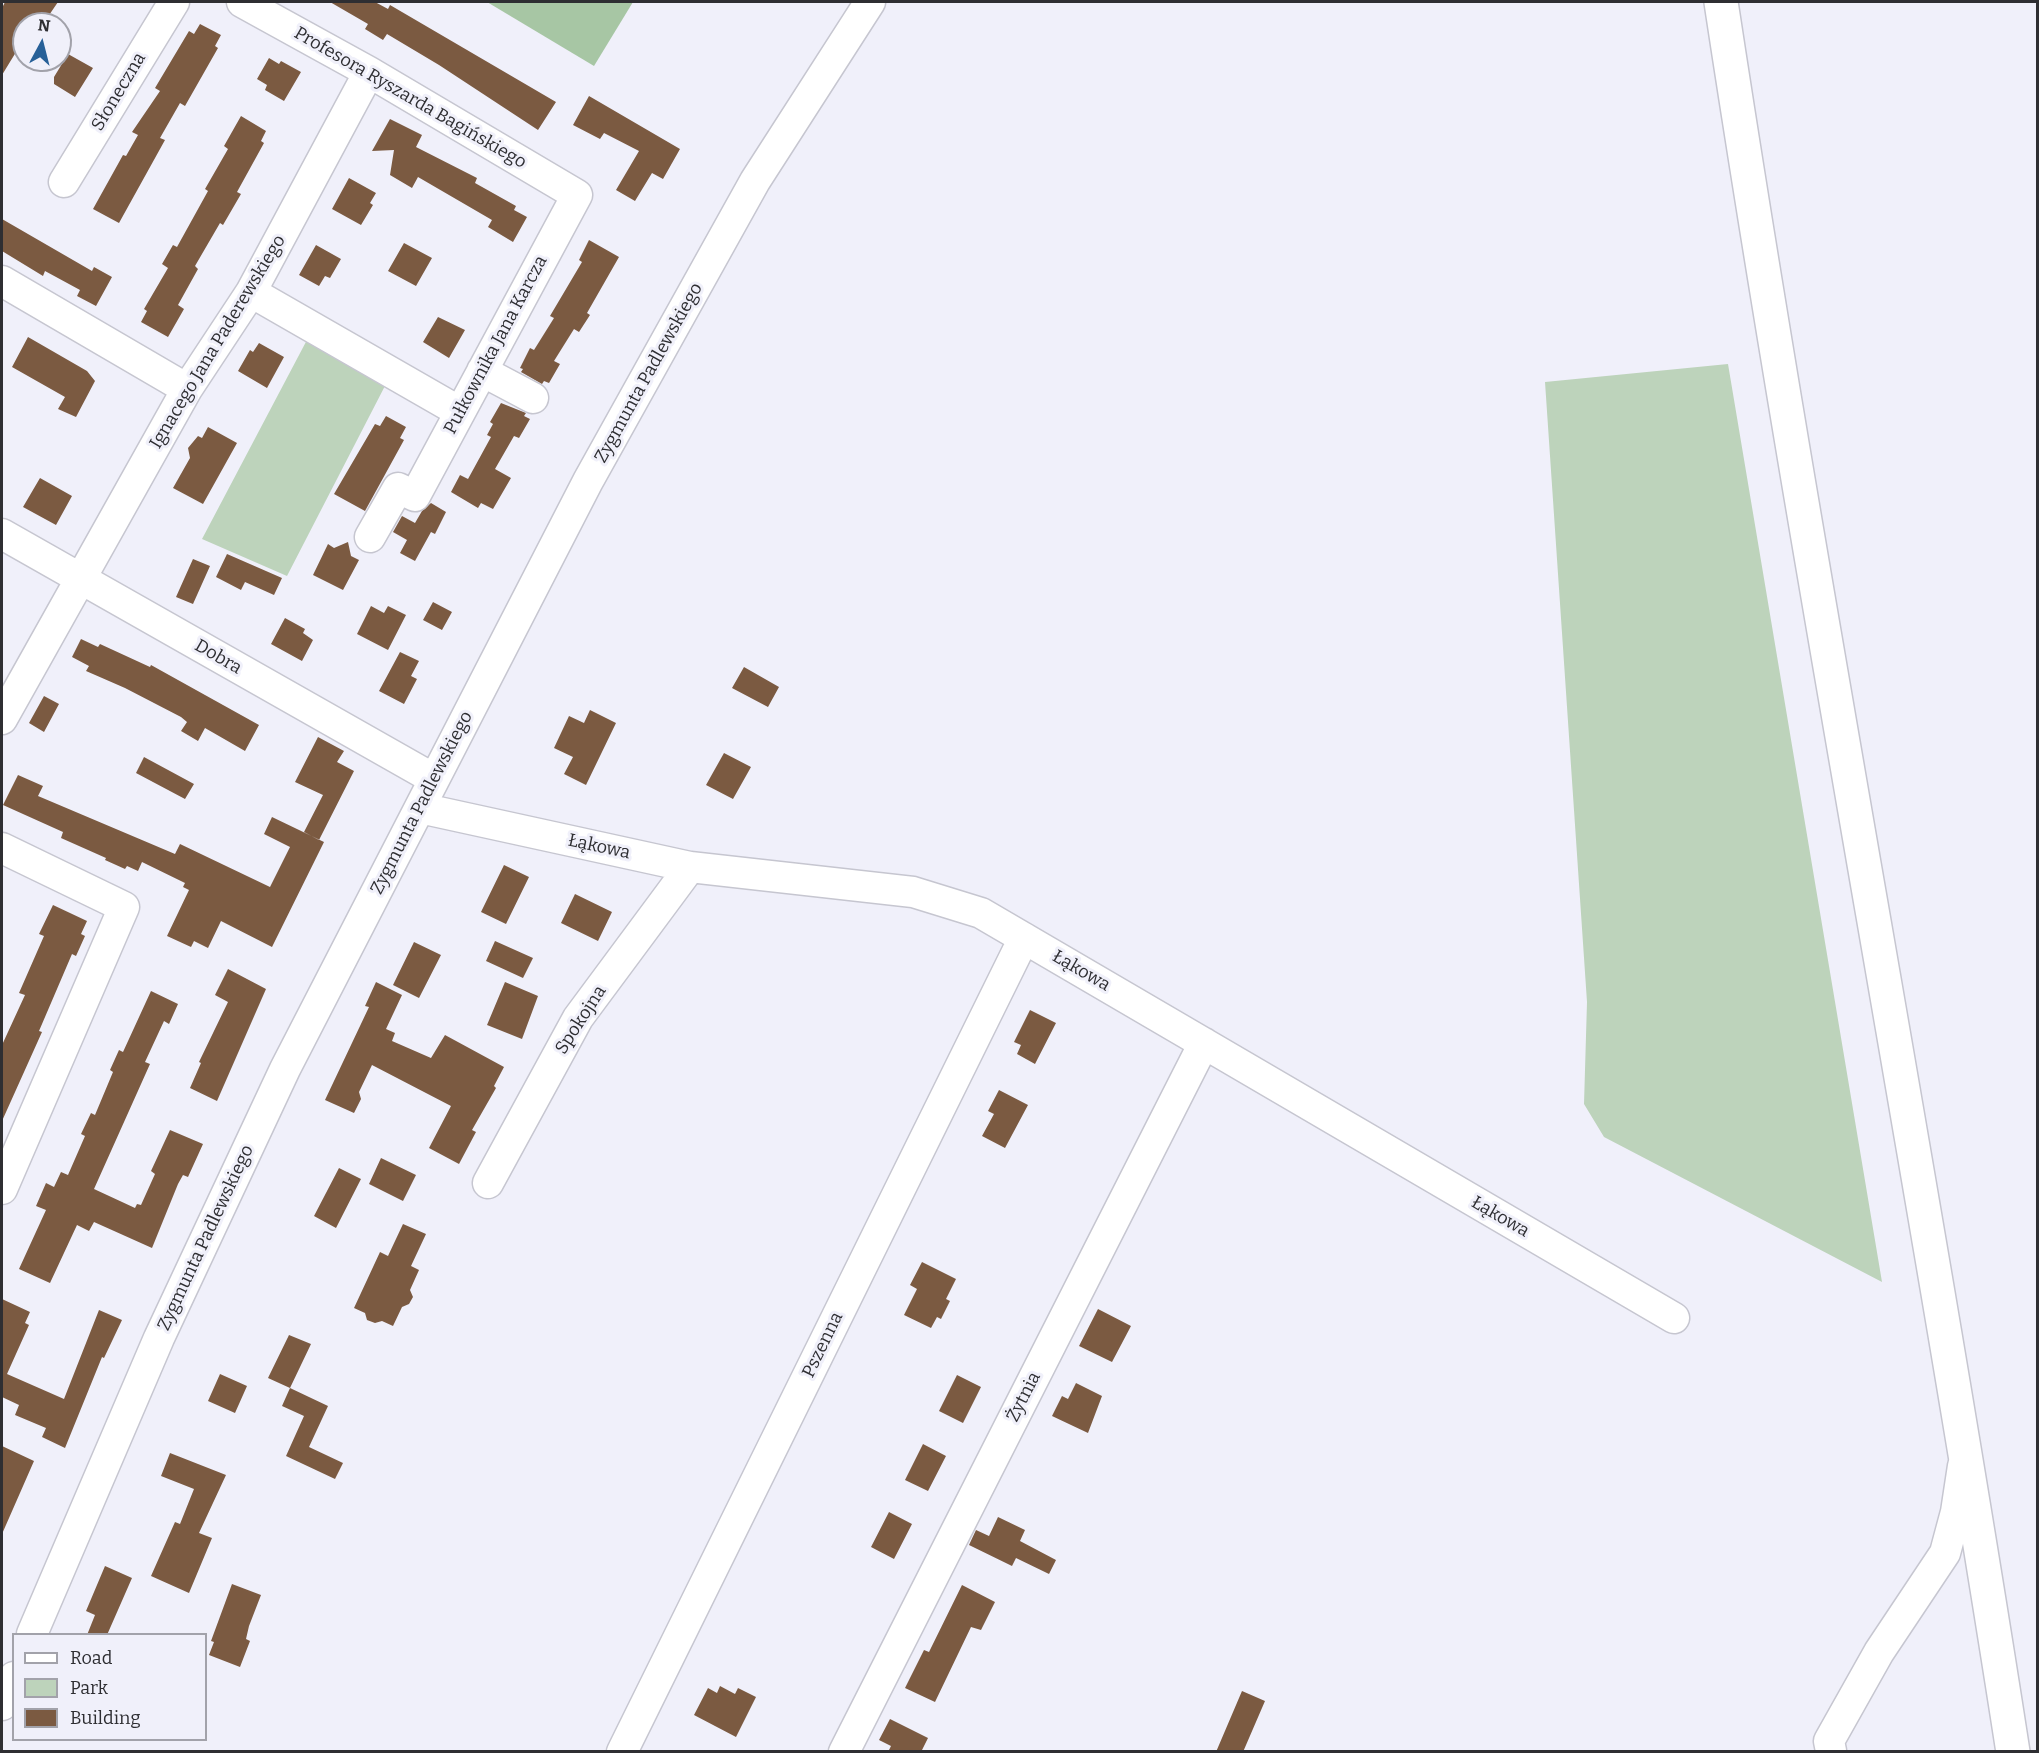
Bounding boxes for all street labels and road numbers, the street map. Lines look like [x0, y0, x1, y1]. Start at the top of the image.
street label: Profesora Ryszarda Bagińskiego [290, 22, 530, 174]
street label: Słoneczna [87, 49, 151, 135]
street label: Ignacego Jana Paderewskiego [146, 231, 290, 453]
street label: Pułkownika Jana Karcza [440, 252, 552, 438]
street label: Zygmunta Padlewskiego [590, 279, 708, 467]
street label: Dobra [191, 635, 245, 679]
street label: Zygmunta Padlewskiego [366, 708, 478, 898]
street label: Łąkowa [566, 830, 632, 864]
street label: Łąkowa [1048, 946, 1114, 996]
street label: Spokojna [551, 982, 611, 1058]
street label: Zygmunta Padlewskiego [153, 1142, 259, 1334]
street label: Łąkowa [1467, 1192, 1533, 1242]
street label: Pszenna [798, 1309, 848, 1381]
street label: Żytnia [1002, 1368, 1046, 1426]

